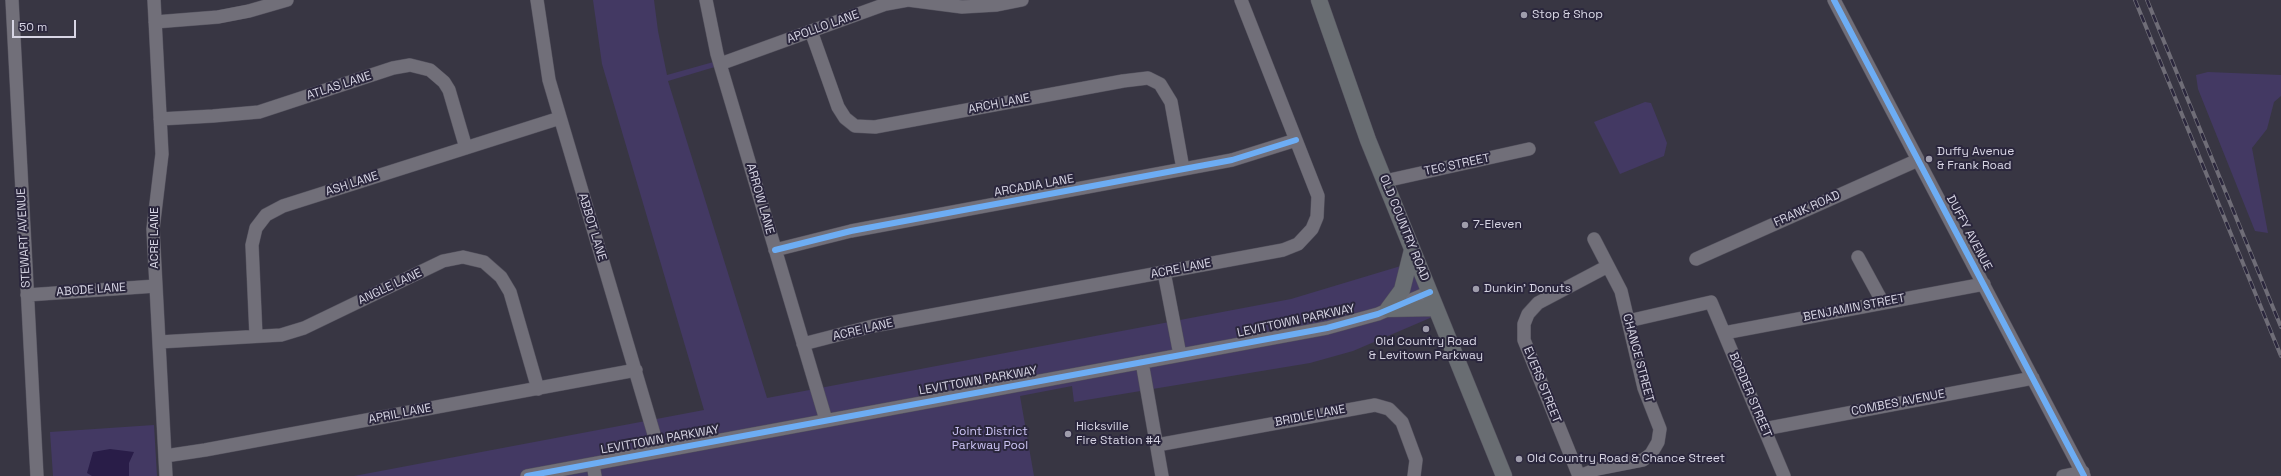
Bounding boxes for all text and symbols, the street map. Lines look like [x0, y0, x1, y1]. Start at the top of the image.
street label: APOLLO LANE [785, 7, 861, 47]
place label: Stop & Shop [1532, 8, 1603, 22]
marker: Stop & Shop [1519, 10, 1529, 20]
scale bar [14, 12, 78, 38]
text: 50 m [19, 19, 47, 35]
street label: ATLAS LANE [305, 69, 373, 103]
street label: ARCH LANE [967, 91, 1031, 117]
place label: Duffy Avenue & Frank Road [1937, 145, 2014, 173]
street label: TEC STREET [1423, 151, 1491, 179]
marker: Duffy Avenue & Frank Road [1924, 154, 1934, 164]
street label: ARROW LANE [743, 162, 777, 236]
street label: ASH LANE [324, 169, 380, 199]
street label: ARCADIA LANE [993, 172, 1075, 200]
street label: OLD COUNTRY ROAD [1376, 173, 1432, 283]
street label: STEWART AVENUE [14, 188, 34, 288]
street label: FRANK ROAD [1772, 188, 1842, 230]
street label: ABBOT LANE [575, 191, 609, 263]
street label: DUFFY AVENUE [1943, 193, 1995, 273]
street label: ACRE LANE [148, 207, 162, 269]
place label: 7-Eleven [1473, 218, 1522, 232]
marker: 7-Eleven [1460, 220, 1470, 230]
street label: ACRE LANE [1149, 256, 1213, 282]
street label: ANGLE LANE [356, 266, 424, 308]
street label: ABODE LANE [56, 280, 126, 300]
place label: Dunkin' Donuts [1484, 282, 1571, 296]
marker: Dunkin' Donuts [1471, 284, 1481, 294]
street label: BENJAMIN STREET [1802, 291, 1906, 325]
street label: LEVITTOWN PARKWAY [1236, 301, 1356, 341]
street label: CHANCE STREET [1619, 312, 1657, 404]
street label: ACRE LANE [831, 316, 895, 344]
marker: Old Country Road & Levitown Parkway [1421, 324, 1431, 334]
place label: Old Country Road & Levitown Parkway [1369, 335, 1483, 363]
street label: EVERS STREET [1520, 345, 1564, 425]
street label: BORDER STREET [1726, 350, 1774, 440]
street label: LEVITTOWN PARKWAY [918, 363, 1038, 399]
street label: COMBES AVENUE [1850, 387, 1946, 419]
street label: APRIL LANE [367, 401, 433, 427]
street label: BRIDLE LANE [1273, 402, 1347, 430]
place label: Hicksville Fire Station #4 [1076, 420, 1161, 448]
street label: LEVITTOWN PARKWAY [600, 422, 720, 458]
park label: Joint District Parkway Pool [952, 425, 1028, 453]
marker: Hicksville Fire Station #4 [1063, 429, 1073, 439]
place label: Old Country Road & Chance Street [1527, 452, 1725, 466]
marker: Old Country Road & Chance Street [1514, 454, 1524, 464]

